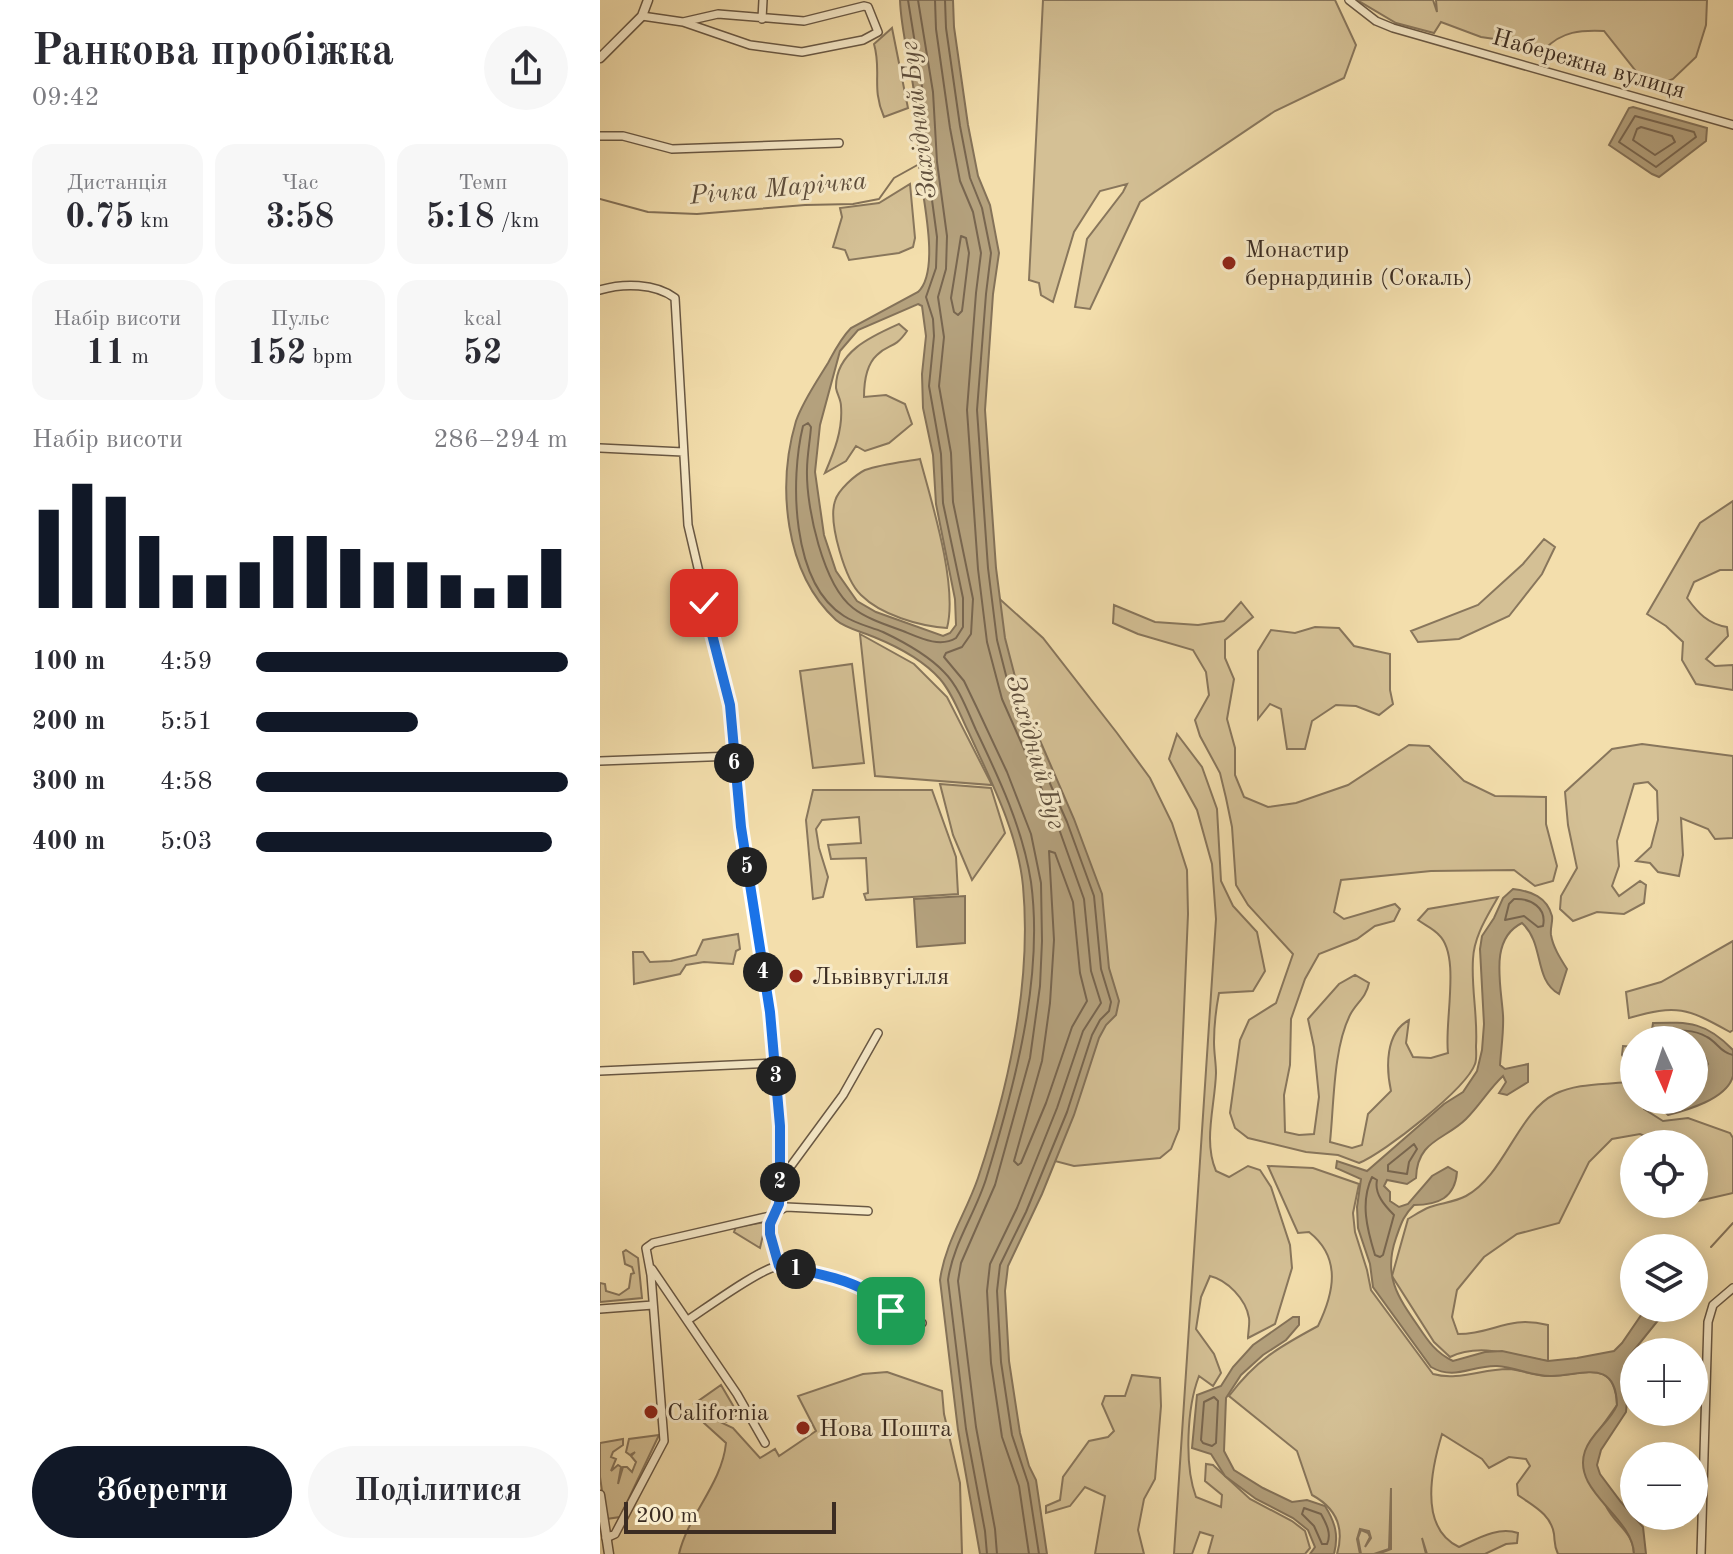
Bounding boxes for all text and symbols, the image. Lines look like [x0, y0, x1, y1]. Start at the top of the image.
button: share [484, 26, 568, 110]
street label: Набережна вулиця [1489, 26, 1688, 104]
text: Ранкова пробіжка [32, 30, 394, 74]
water label: Західний Буг [896, 39, 942, 201]
text: 09:42 [32, 85, 100, 111]
water label: Річка Марічка [687, 168, 868, 210]
text: Дистанція [67, 172, 168, 194]
text: Час [282, 172, 318, 194]
text: Темп [458, 172, 507, 194]
text: 0.75 [65, 201, 134, 235]
text: 3:58 [266, 201, 334, 235]
text: 5:18 [426, 201, 495, 235]
text: km [134, 210, 169, 232]
text: /km [495, 210, 539, 232]
place label: Монастир бернардинів (Сокаль) [1245, 239, 1473, 291]
marker: Монастир бернардинів (Сокаль) [1220, 254, 1238, 272]
text: Набір висоти [53, 308, 181, 330]
text: Пульс [271, 308, 329, 330]
text: kcal [464, 308, 502, 330]
text: 11 [86, 337, 125, 371]
text: 152 [247, 337, 306, 371]
text: 52 [463, 337, 502, 371]
text: m [125, 346, 149, 368]
text: bpm [306, 346, 353, 368]
text: Набір висоти [32, 427, 183, 453]
text: 286–294 m [433, 427, 568, 453]
pin [670, 569, 738, 637]
icon: check [682, 581, 726, 625]
text: 100 m [32, 649, 105, 675]
text: 4:59 [160, 649, 213, 675]
water label: Західний Буг [1001, 672, 1070, 833]
text: 200 m [32, 709, 105, 735]
text: 5:51 [160, 709, 213, 735]
pin: 6 [714, 743, 754, 783]
text: 6 [728, 752, 740, 774]
text: 300 m [32, 769, 105, 795]
text: 4:58 [160, 769, 213, 795]
text: 400 m [32, 829, 105, 855]
text: 5:03 [160, 829, 213, 855]
pin: 5 [727, 847, 767, 887]
text: 5 [741, 856, 753, 878]
pin: 4 [743, 952, 783, 992]
text: 4 [757, 961, 769, 983]
place label: Львіввугілля [812, 966, 949, 990]
marker: Львіввугілля [787, 967, 805, 985]
north arrow [1620, 1026, 1708, 1114]
map controls [1620, 1026, 1708, 1530]
pin: 3 [756, 1056, 796, 1096]
text: 3 [770, 1065, 782, 1087]
button: locate [1620, 1130, 1708, 1218]
pin: 2 [760, 1162, 800, 1202]
text: 2 [774, 1171, 786, 1193]
button: layers [1620, 1234, 1708, 1322]
pin: 1 [776, 1249, 816, 1289]
text: 1 [790, 1258, 802, 1280]
pin [857, 1277, 925, 1345]
icon: arrive [869, 1289, 913, 1333]
button: + [1620, 1338, 1708, 1426]
place label: California [667, 1402, 769, 1426]
marker: California [642, 1403, 660, 1421]
place label: Нова Пошта [819, 1418, 952, 1442]
marker: Нова Пошта [794, 1419, 812, 1437]
button: − [1620, 1442, 1708, 1530]
button: Зберегти [32, 1446, 292, 1538]
button: Поділитися [308, 1446, 568, 1538]
scale bar [624, 1498, 836, 1534]
text: 200 m [636, 1505, 698, 1527]

